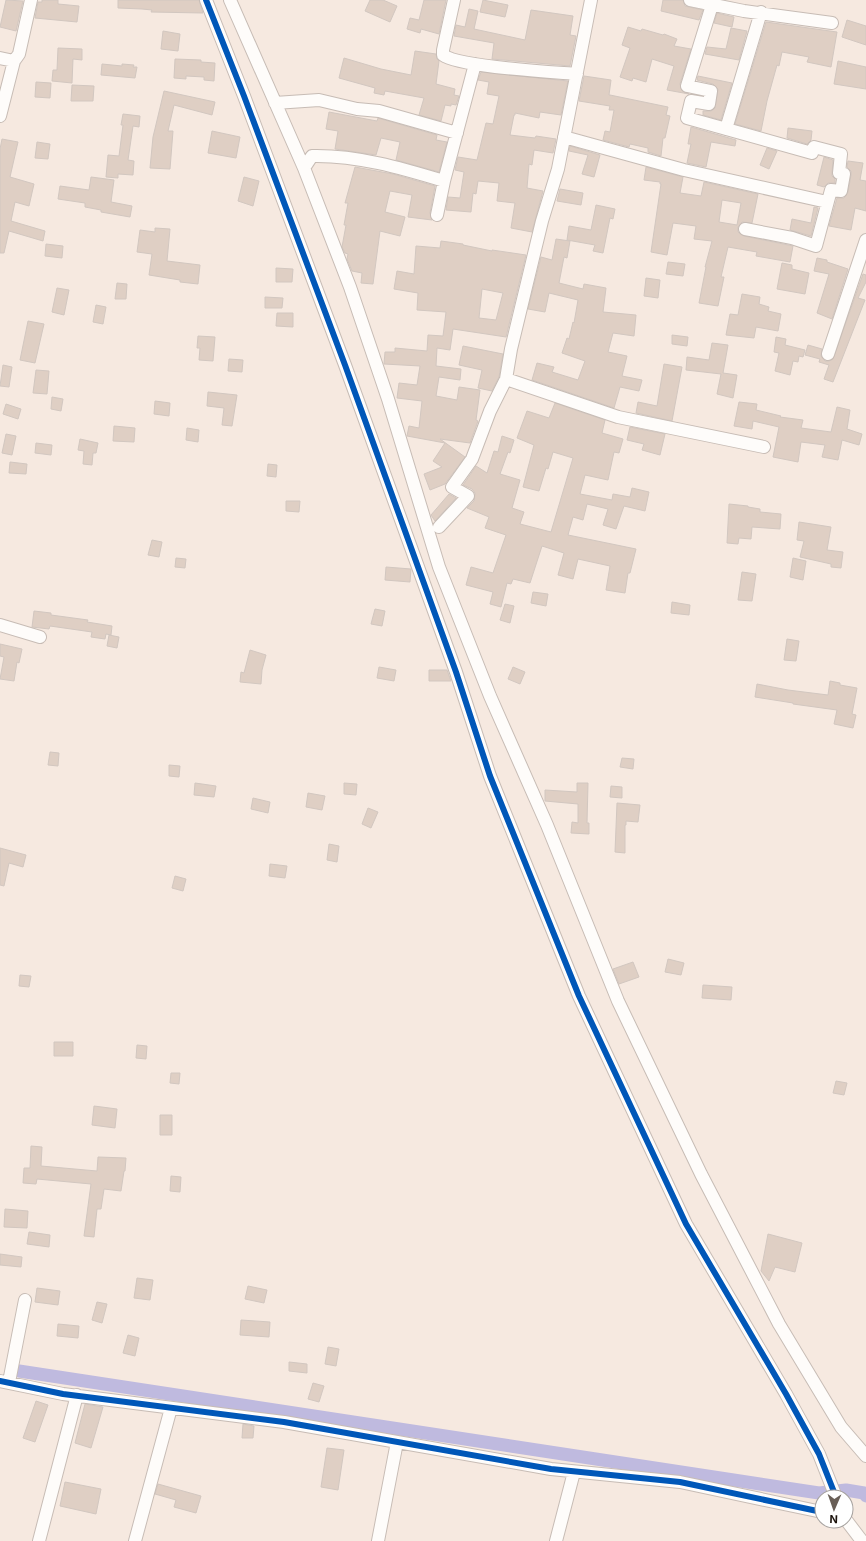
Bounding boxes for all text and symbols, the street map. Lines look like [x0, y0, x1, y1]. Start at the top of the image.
north arrow [814, 1489, 854, 1529]
text: N [829, 1512, 838, 1526]

